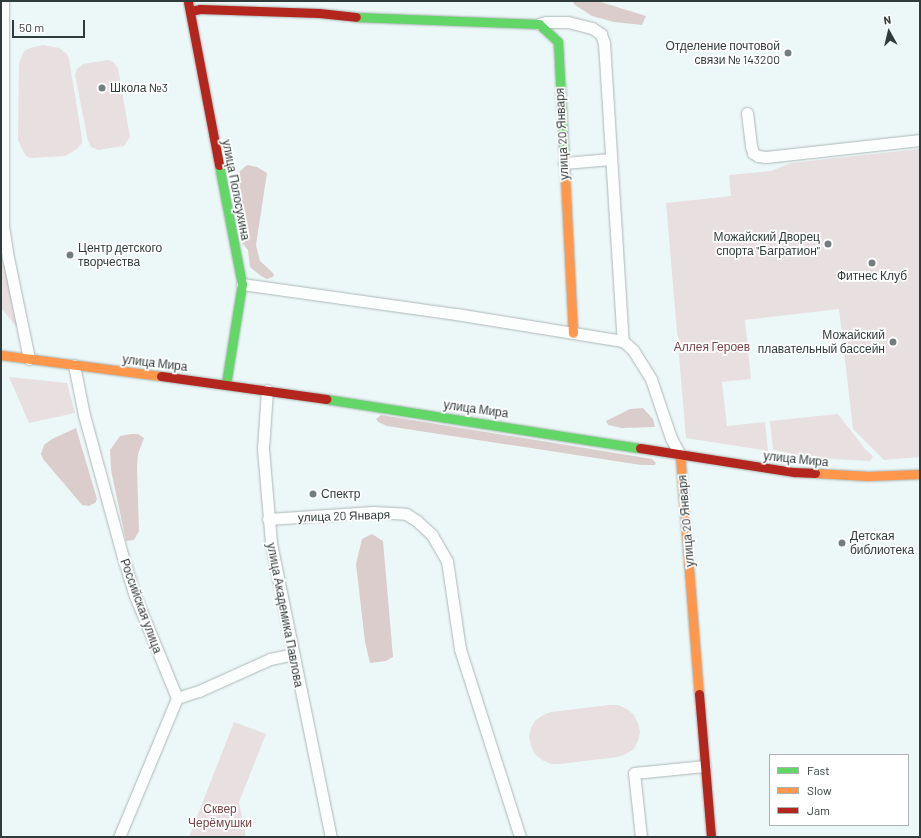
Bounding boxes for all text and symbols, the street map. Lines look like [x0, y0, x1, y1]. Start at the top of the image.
scale bar [14, 12, 87, 38]
north arrow [869, 12, 909, 52]
text: N [883, 13, 892, 27]
text: 50 m [19, 20, 44, 34]
place label: Отделение почтовой связи № 143200 [665, 39, 780, 67]
marker: Отделение почтовой связи № 143200 [783, 48, 793, 58]
place label: Школа №3 [110, 81, 168, 95]
marker: Школа №3 [97, 83, 107, 93]
street label: улица 20 Января [552, 88, 572, 180]
street label: улица Полосухина [219, 138, 253, 242]
place label: Можайский Дворец спорта "Багратион" [714, 230, 820, 258]
marker: Можайский Дворец спорта "Багратион" [823, 239, 833, 249]
place label: Центр детского творчества [78, 241, 162, 269]
marker: Центр детского творчества [65, 250, 75, 260]
marker: Фитнес Клуб [867, 258, 877, 268]
place label: Фитнес Клуб [837, 269, 907, 283]
place label: Можайский плавательный бассейн [758, 328, 885, 356]
marker: Можайский плавательный бассейн [888, 337, 898, 347]
park label: Аллея Героев [674, 340, 750, 354]
street label: улица Мира [122, 352, 188, 374]
street label: улица Мира [443, 397, 509, 421]
street label: улица Мира [763, 448, 829, 470]
street label: улица 20 Января [675, 474, 697, 568]
place label: Спектр [321, 487, 360, 501]
marker: Спектр [308, 489, 318, 499]
street label: улица 20 Января [298, 507, 390, 525]
place label: Детская библиотека [850, 529, 914, 557]
marker: Детская библиотека [837, 538, 847, 548]
street label: улица Академика Павлова [264, 542, 306, 688]
street label: Российская улица [117, 557, 165, 655]
legend [769, 754, 909, 826]
text: Fast [807, 763, 830, 777]
text: Slow [807, 783, 832, 797]
park label: Сквер Черёмушки [188, 802, 252, 830]
text: Jam [807, 803, 830, 817]

